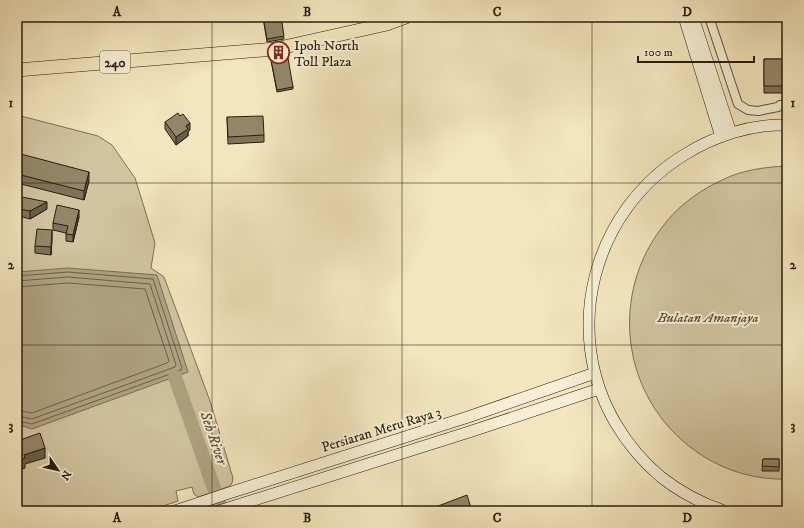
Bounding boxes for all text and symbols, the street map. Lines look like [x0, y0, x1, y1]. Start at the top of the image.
text: A [112, 4, 122, 20]
text: B [303, 4, 311, 20]
text: C [493, 4, 502, 20]
text: D [682, 4, 692, 20]
place label: Ipoh North Toll Plaza [294, 37, 359, 71]
scale bar [638, 38, 754, 64]
building icon: Ipoh North Toll Plaza [265, 40, 291, 66]
text: 100 m [644, 45, 673, 60]
road number: 240 [100, 51, 130, 73]
text: 1 [9, 95, 14, 111]
text: 1 [791, 95, 796, 111]
text: 2 [8, 257, 15, 273]
text: 2 [790, 257, 797, 273]
park label: Bulatan Amanjaya [656, 309, 759, 327]
street label: Persiaran Meru Raya 3 [319, 403, 443, 457]
water label: Seh River [195, 408, 232, 469]
text: 3 [9, 418, 14, 434]
text: 3 [791, 418, 796, 434]
north arrow [38, 450, 78, 490]
text: N [57, 467, 74, 483]
text: A [112, 510, 122, 526]
text: B [303, 510, 311, 526]
text: C [493, 510, 502, 526]
text: D [682, 510, 692, 526]

